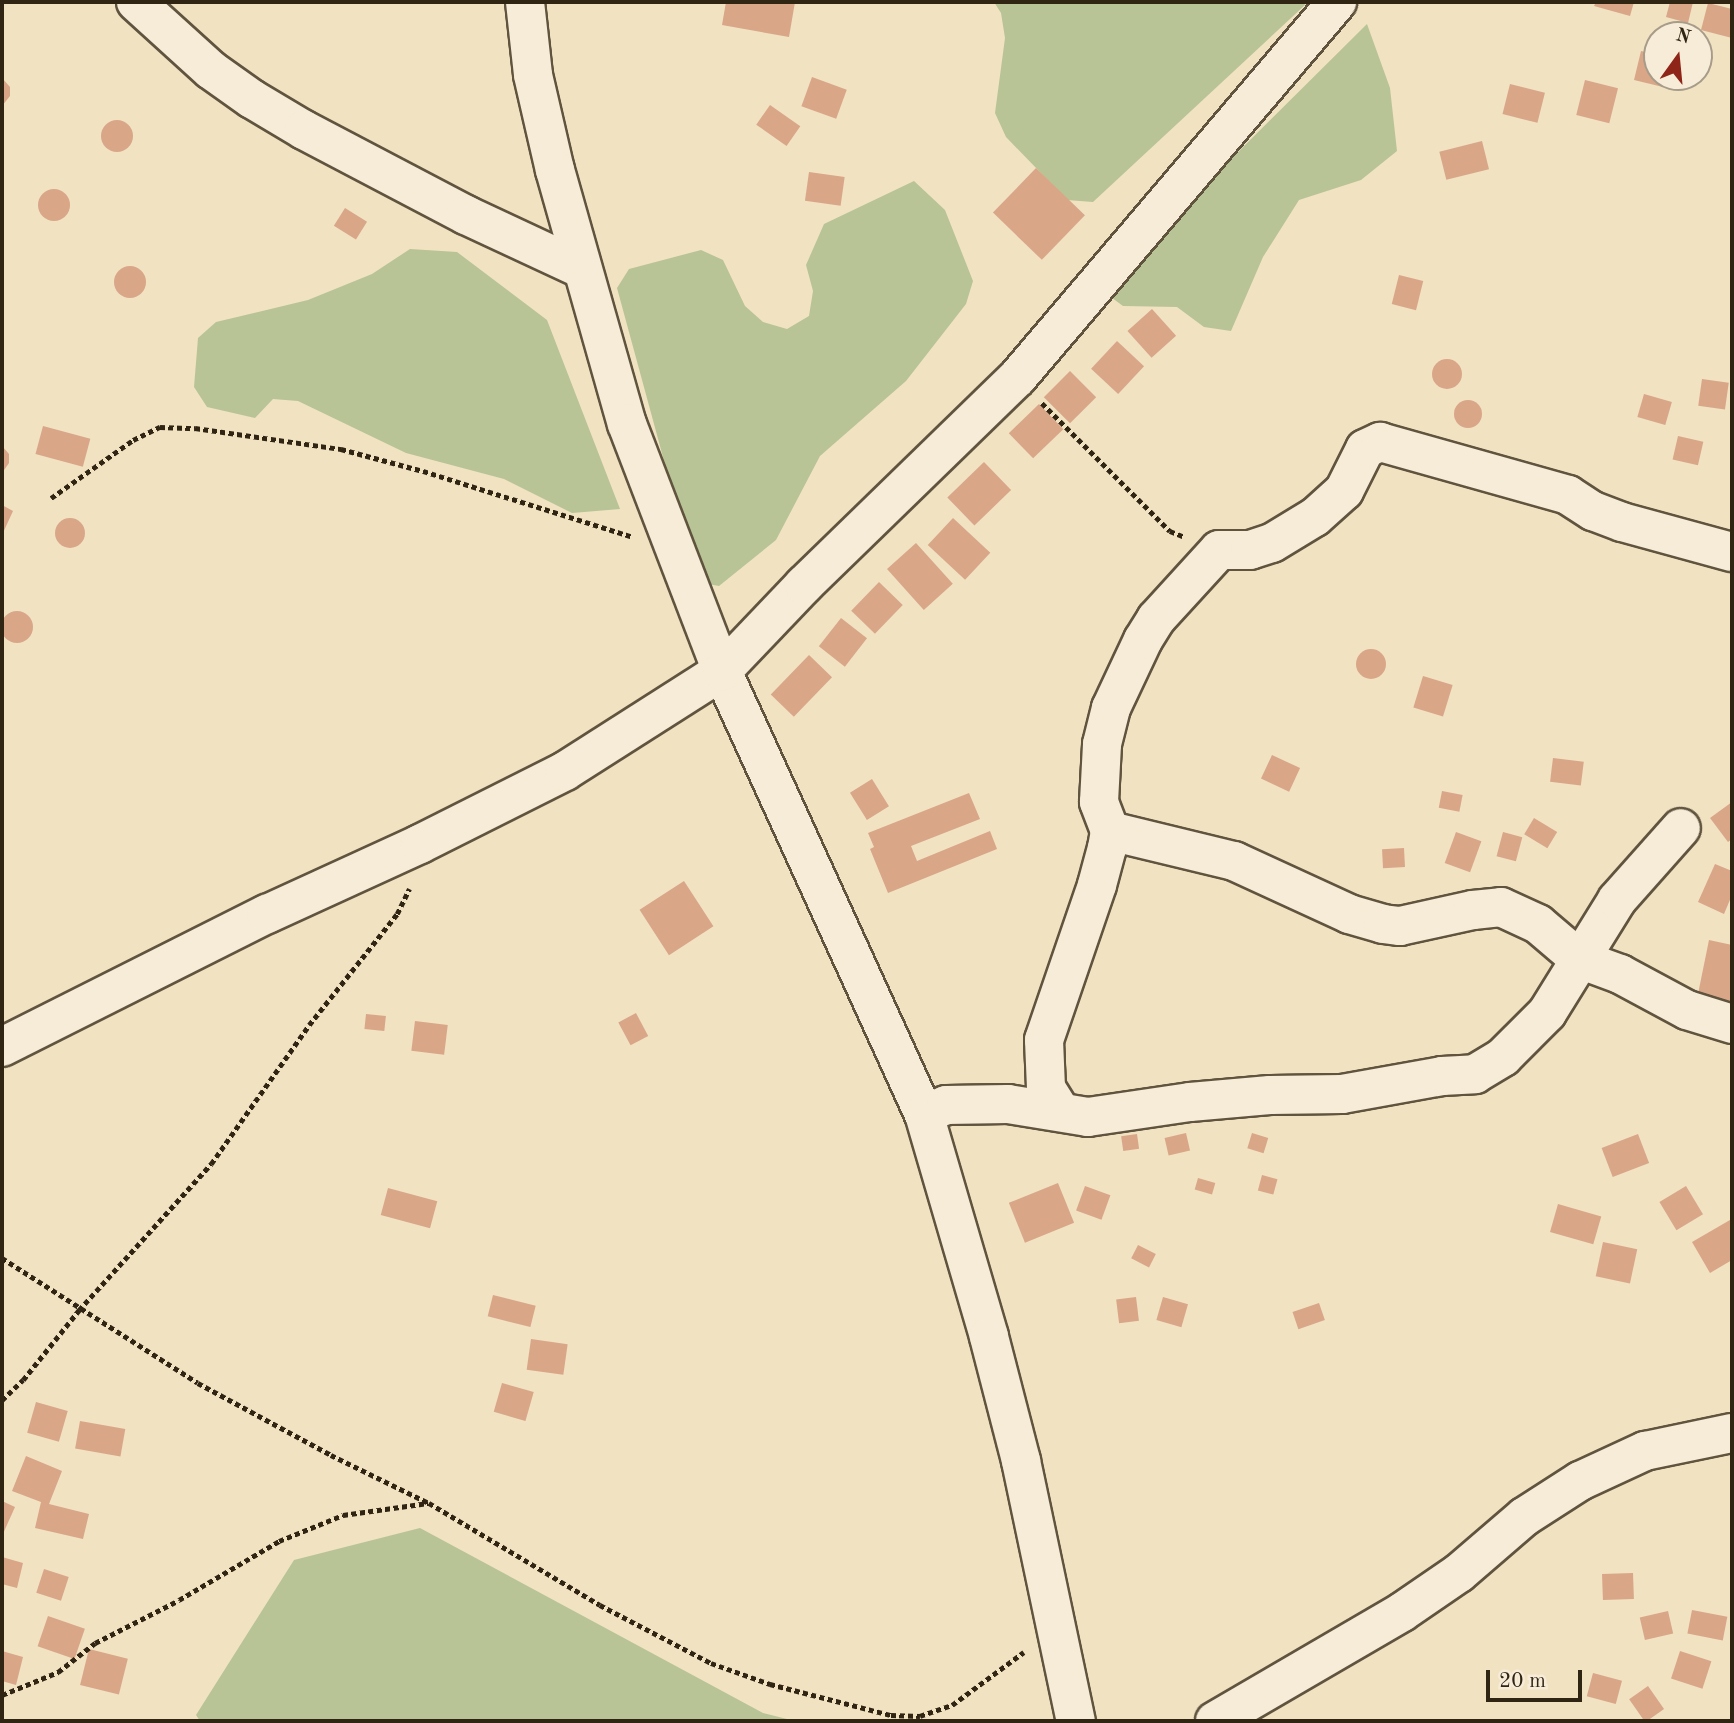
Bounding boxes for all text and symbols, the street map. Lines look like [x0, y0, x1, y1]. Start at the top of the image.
north arrow [1643, 21, 1713, 91]
text: N [1674, 26, 1693, 48]
scale bar [1489, 1656, 1585, 1700]
text: 20 m [1499, 1671, 1546, 1692]

